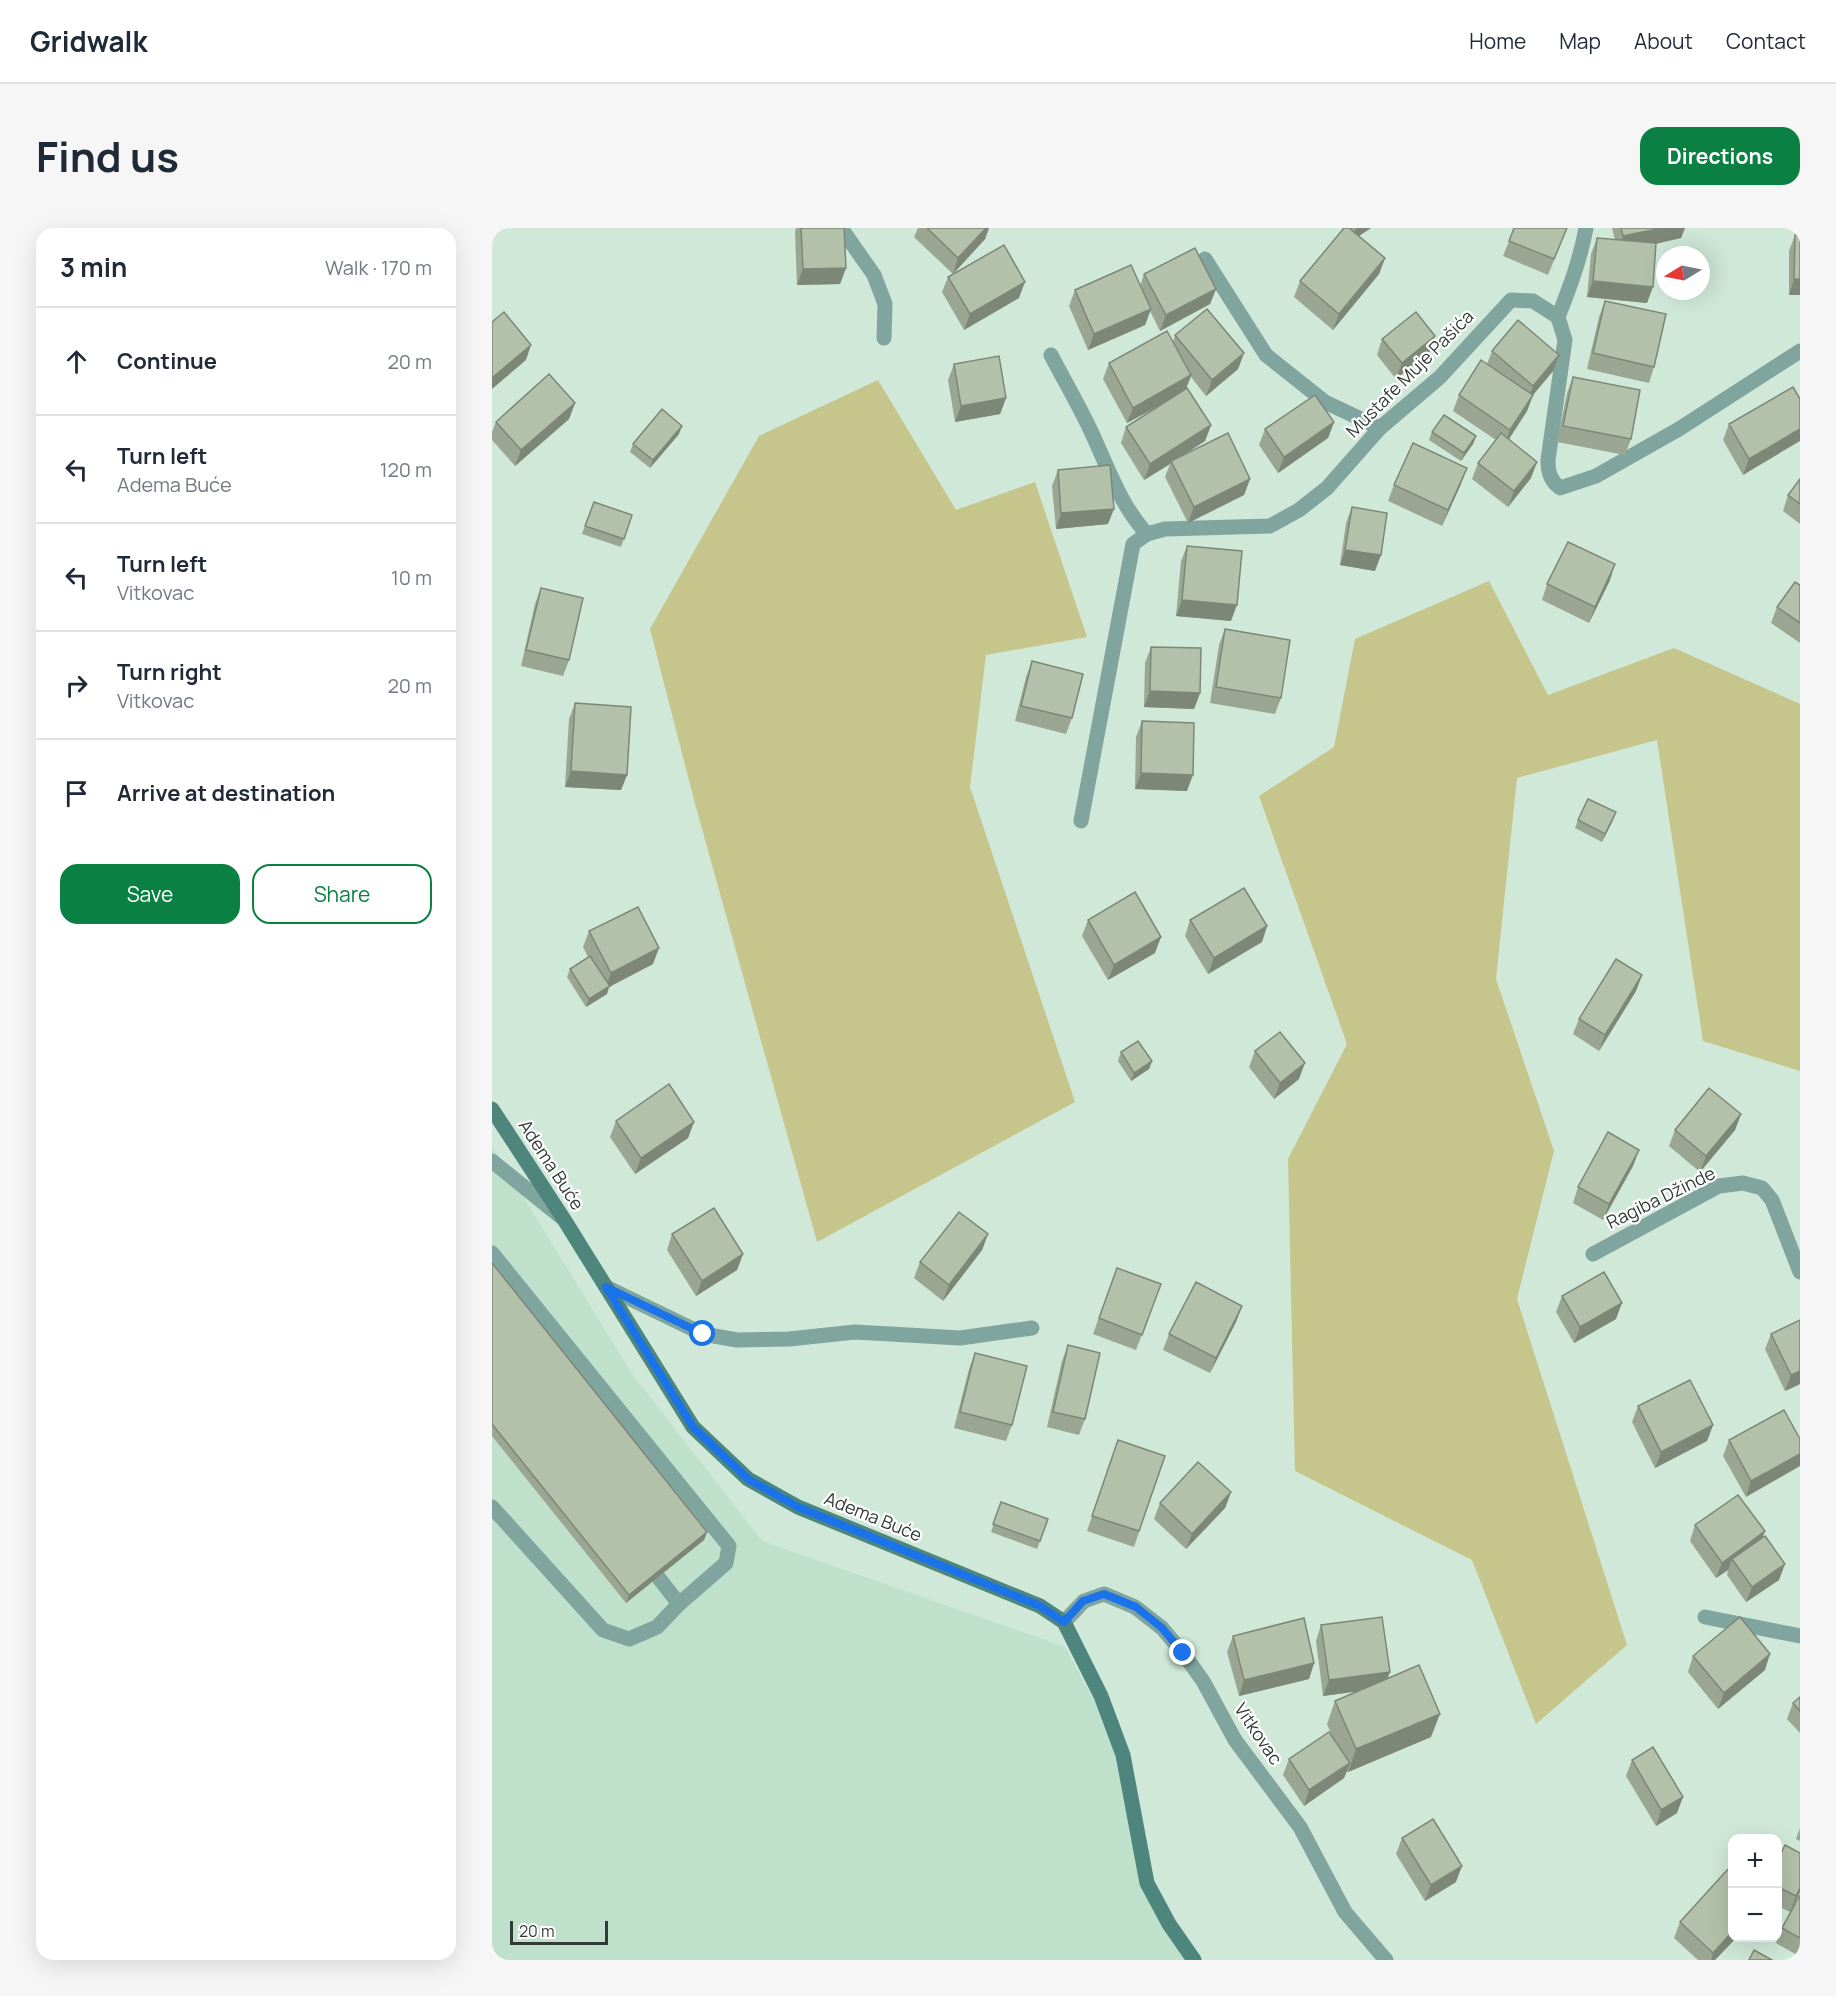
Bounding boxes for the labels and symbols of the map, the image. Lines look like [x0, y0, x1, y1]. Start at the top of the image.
north arrow [1656, 246, 1710, 300]
street label: Mustafe Muje Pašića [1340, 304, 1478, 442]
street label: Adema Buće [514, 1115, 590, 1214]
street label: Ragiba Džinde [1602, 1160, 1719, 1234]
route start [689, 1320, 715, 1346]
street label: Adema Buće [821, 1486, 926, 1547]
route end [1169, 1639, 1195, 1665]
street label: Vitkovac [1229, 1698, 1288, 1769]
scale bar [510, 1918, 608, 1946]

